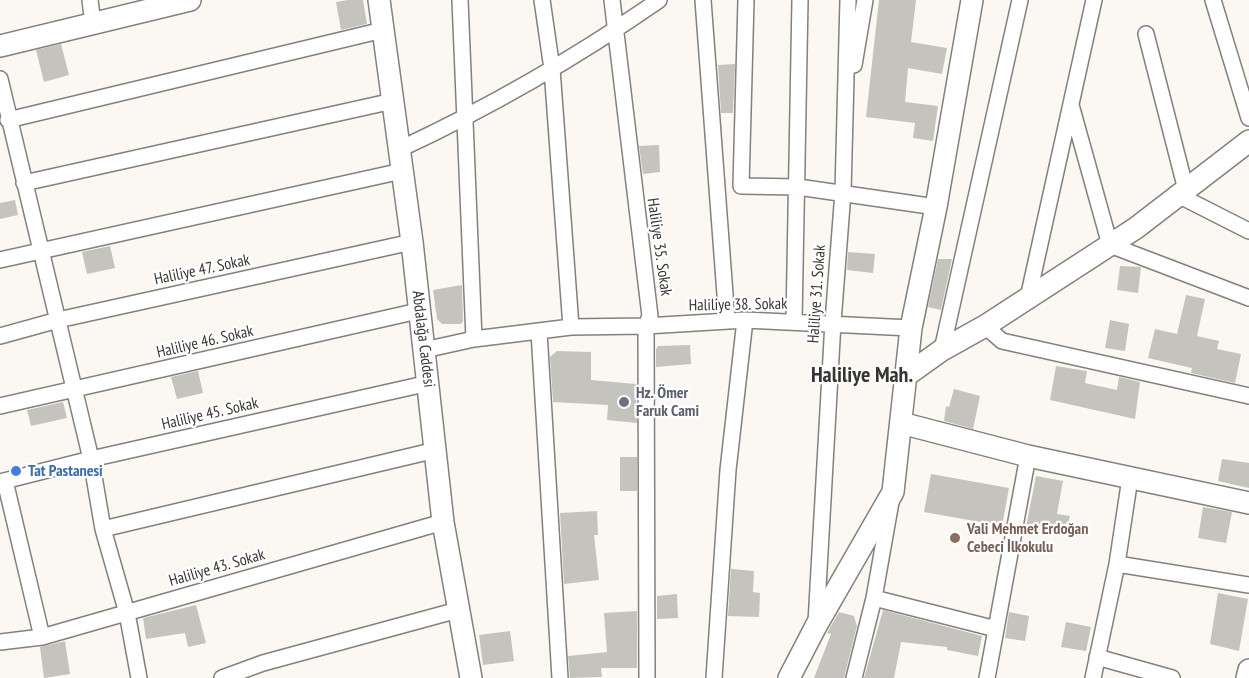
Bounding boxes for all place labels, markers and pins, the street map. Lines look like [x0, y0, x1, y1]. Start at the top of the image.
place label: Hz. Ömer Faruk Cami [636, 383, 699, 421]
marker: Hz. Ömer Faruk Cami [617, 395, 631, 409]
place label: Tat Pastanesi [28, 461, 103, 481]
marker: Tat Pastanesi [9, 464, 23, 478]
place label: Vali Mehmet Erdoğan Cebeci İlkokulu [967, 519, 1088, 557]
marker: Vali Mehmet Erdoğan Cebeci İlkokulu [948, 531, 962, 545]

